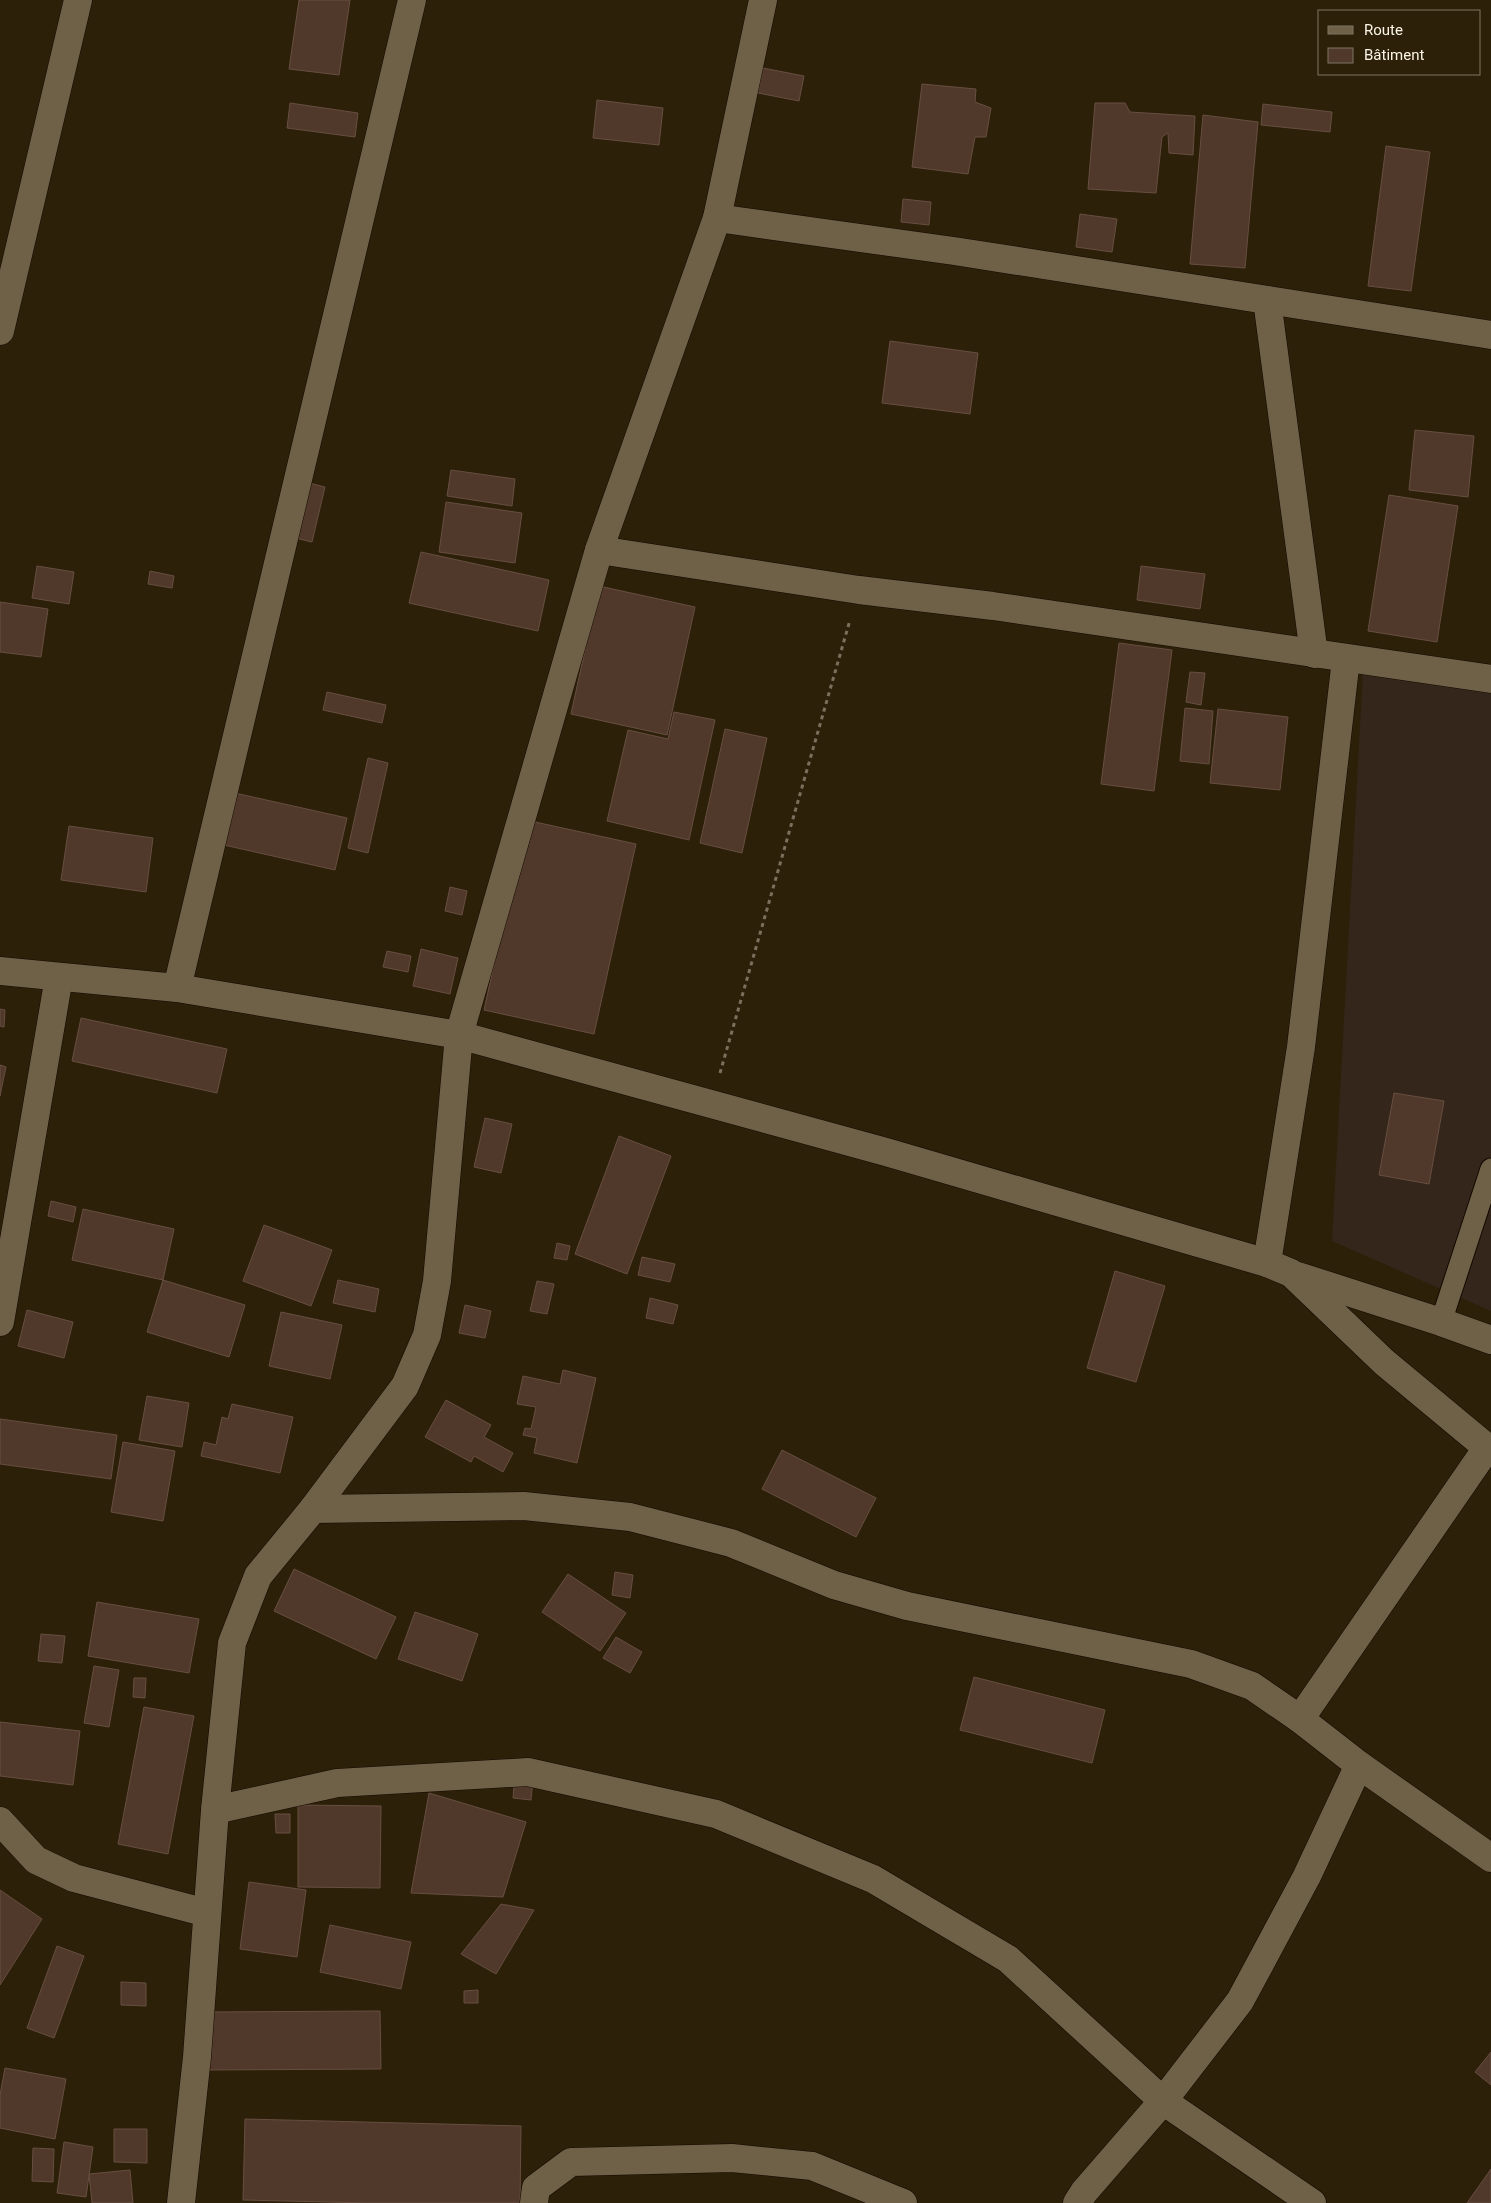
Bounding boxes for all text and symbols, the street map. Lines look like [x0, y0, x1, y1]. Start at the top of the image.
legend [1318, 10, 1481, 75]
text: Route [1364, 21, 1403, 39]
text: Bâtiment [1364, 46, 1424, 64]

